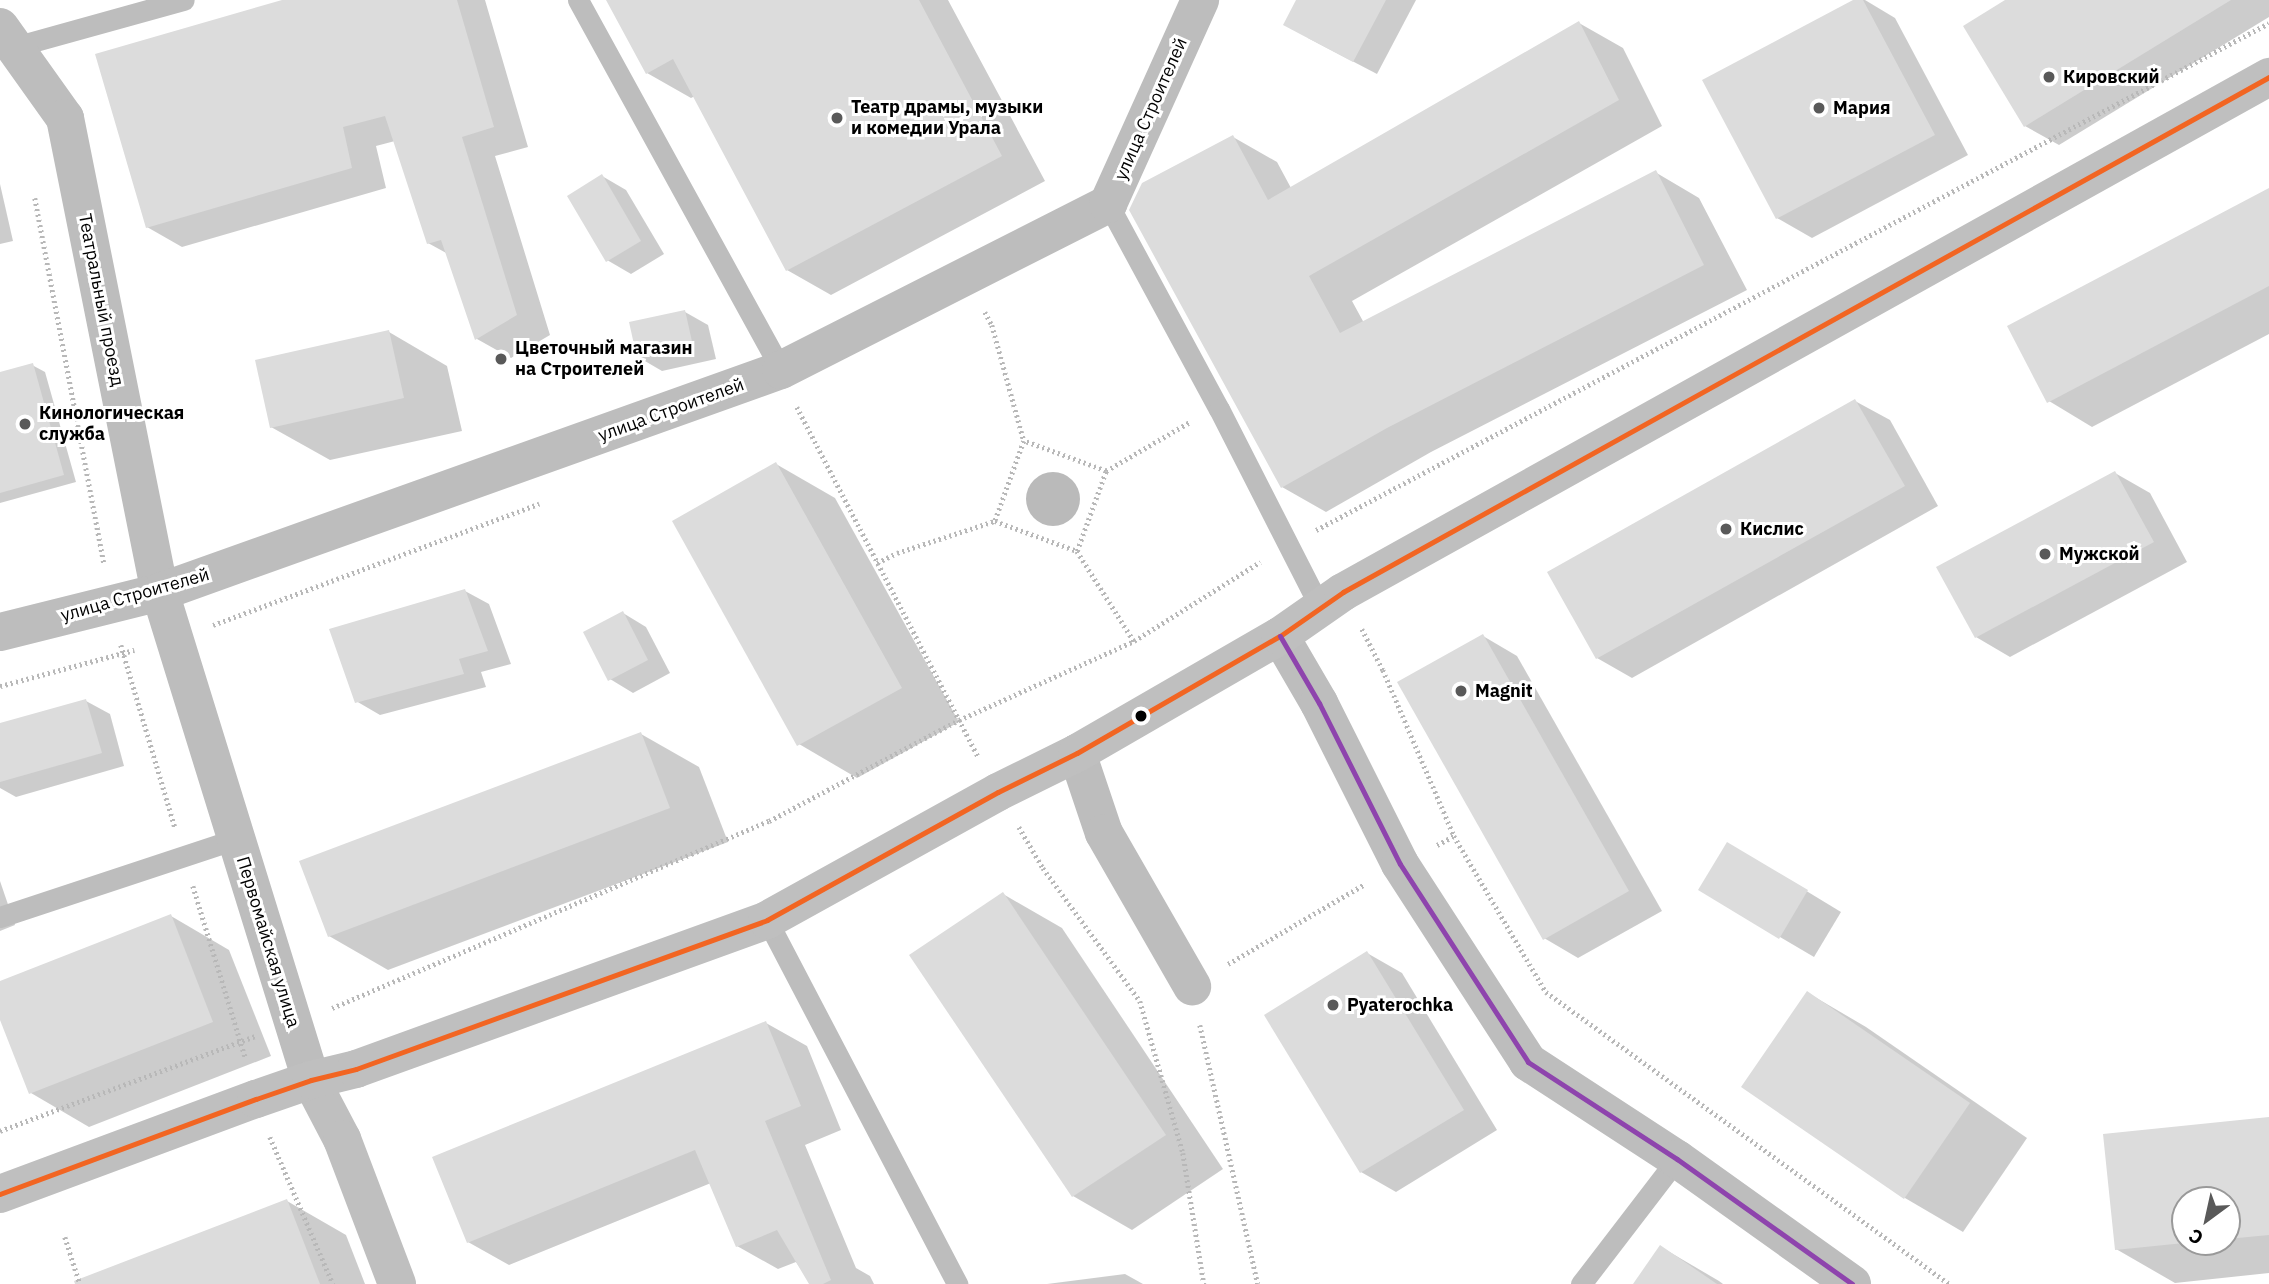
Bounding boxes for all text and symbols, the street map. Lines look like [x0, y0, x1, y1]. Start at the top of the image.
street label: улица Строителей [1110, 34, 1192, 184]
place label: Кировский [2063, 66, 2160, 88]
marker: Кировский [2041, 69, 2057, 85]
place label: Театр драмы, музыки и комедии Урала [851, 97, 1043, 140]
place label: Мария [1833, 97, 1890, 119]
marker: Мария [1811, 100, 1827, 116]
marker: Театр драмы, музыки и комедии Урала [829, 110, 845, 126]
street label: Театральный проезд [74, 212, 128, 388]
place label: Цветочный магазин на Строителей [515, 338, 692, 380]
marker: Цветочный магазин на Строителей [493, 351, 509, 367]
street label: улица Строителей [595, 374, 747, 446]
place label: Кинологическая служба [39, 403, 184, 446]
marker: Кинологическая служба [17, 416, 33, 432]
place label: Кислис [1740, 518, 1804, 540]
marker: Кислис [1718, 521, 1734, 537]
place label: Мужской [2059, 543, 2140, 565]
marker: Мужской [2037, 546, 2053, 562]
street label: улица Строителей [58, 563, 212, 627]
place label: Magnit [1475, 680, 1533, 702]
marker: Magnit [1453, 683, 1469, 699]
unlabelled marker [1134, 709, 1148, 723]
street label: Первомайская улица [232, 854, 304, 1030]
place label: Pyaterochka [1347, 994, 1453, 1016]
marker: Pyaterochka [1325, 997, 1341, 1013]
north arrow [2171, 1186, 2241, 1256]
text: С [2184, 1224, 2207, 1250]

